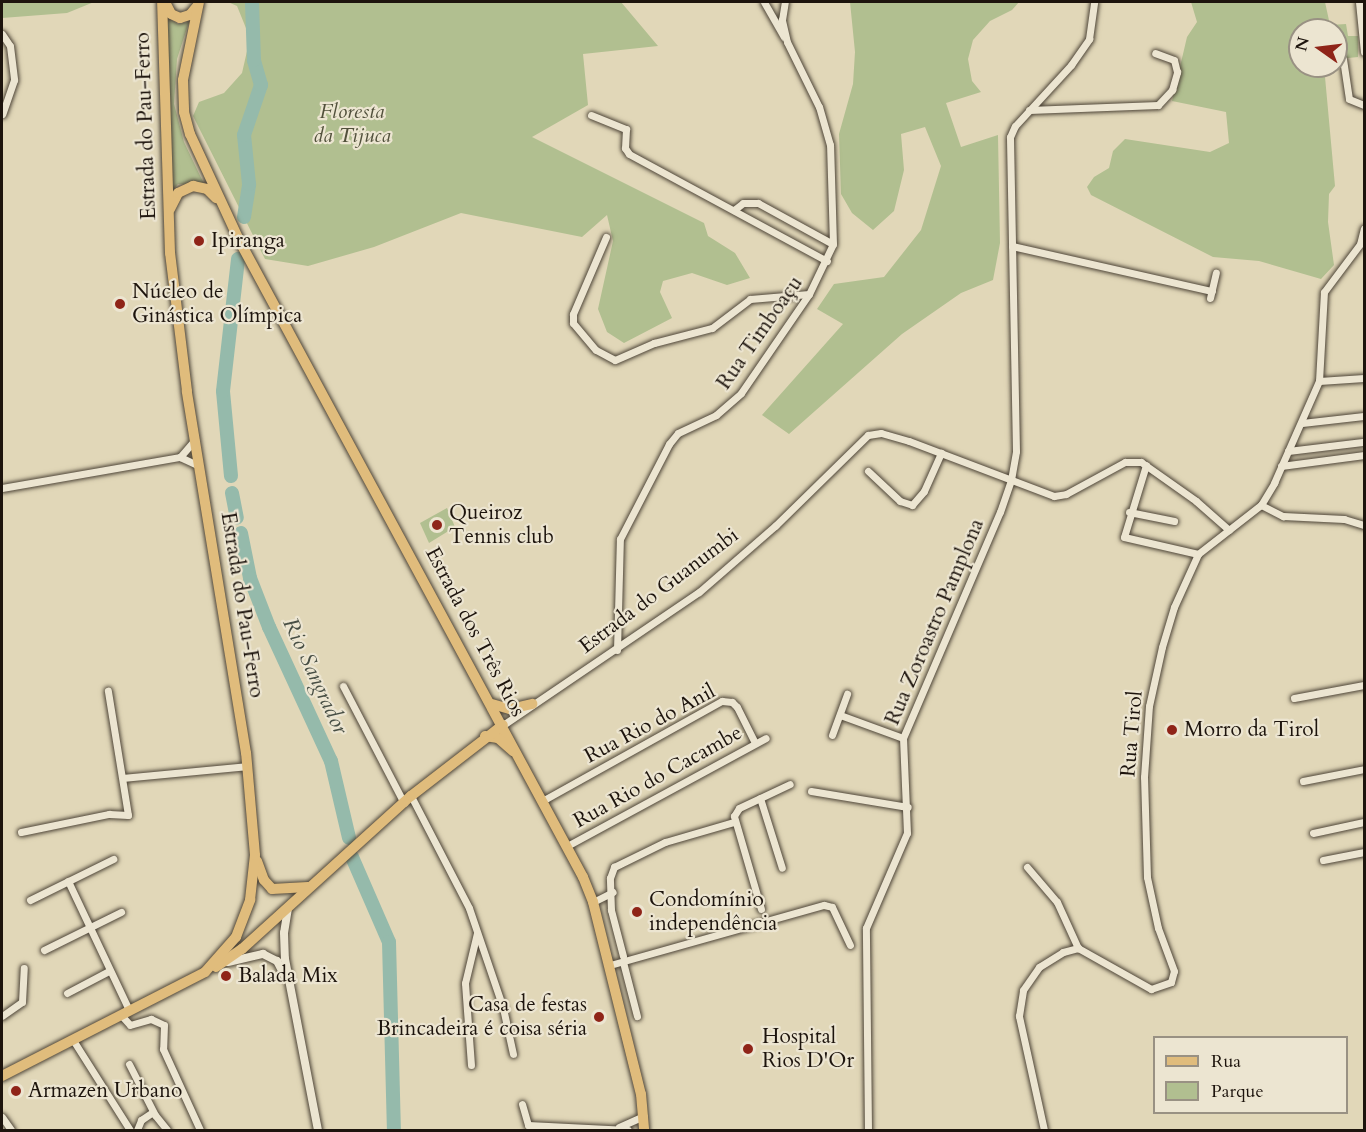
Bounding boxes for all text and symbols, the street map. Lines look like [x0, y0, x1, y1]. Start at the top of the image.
north arrow [1288, 18, 1348, 78]
street label: Estrada do Pau-Ferro [130, 32, 162, 220]
text: N [1290, 35, 1315, 54]
park label: Floresta da Tijuca [313, 99, 391, 149]
place label: Ipiranga [211, 228, 285, 254]
marker: Ipiranga [192, 234, 206, 248]
street label: Rua Timboaçu [712, 271, 808, 395]
place label: Núcleo de Ginástica Olímpica [132, 279, 302, 329]
marker: Núcleo de Ginástica Olímpica [113, 297, 127, 311]
place label: Queiroz Tennis club [449, 500, 554, 550]
street label: Estrada do Pau-Ferro [215, 510, 269, 700]
street label: Rua Zoroastro Pamplona [880, 515, 990, 729]
marker: Queiroz Tennis club [430, 518, 444, 532]
street label: Estrada do Guanumbi [574, 523, 744, 659]
street label: Estrada dos Três Rios [420, 543, 530, 721]
water label: Rio Sangrador [277, 614, 353, 738]
street label: Rua Rio do Anil [580, 679, 720, 769]
street label: Rua Tirol [1116, 690, 1148, 778]
place label: Morro da Tirol [1184, 717, 1319, 743]
street label: Rua Rio do Cacambe [569, 720, 747, 834]
marker: Morro da Tirol [1165, 723, 1179, 737]
place label: Condomínio independência [649, 887, 777, 937]
marker: Condomínio independência [630, 905, 644, 919]
place label: Balada Mix [238, 963, 338, 989]
marker: Balada Mix [219, 969, 233, 983]
place label: Casa de festas Brincadeira é coisa séria [377, 992, 587, 1042]
marker: Casa de festas Brincadeira é coisa séria [592, 1010, 606, 1024]
place label: Hospital Rios D'Or [762, 1024, 854, 1074]
legend [1153, 1036, 1348, 1114]
marker: Hospital Rios D'Or [739, 1040, 757, 1058]
text: Rua [1211, 1049, 1241, 1074]
place label: Armazen Urbano [28, 1078, 182, 1104]
text: Parque [1211, 1079, 1264, 1104]
marker: Armazen Urbano [9, 1084, 23, 1098]

